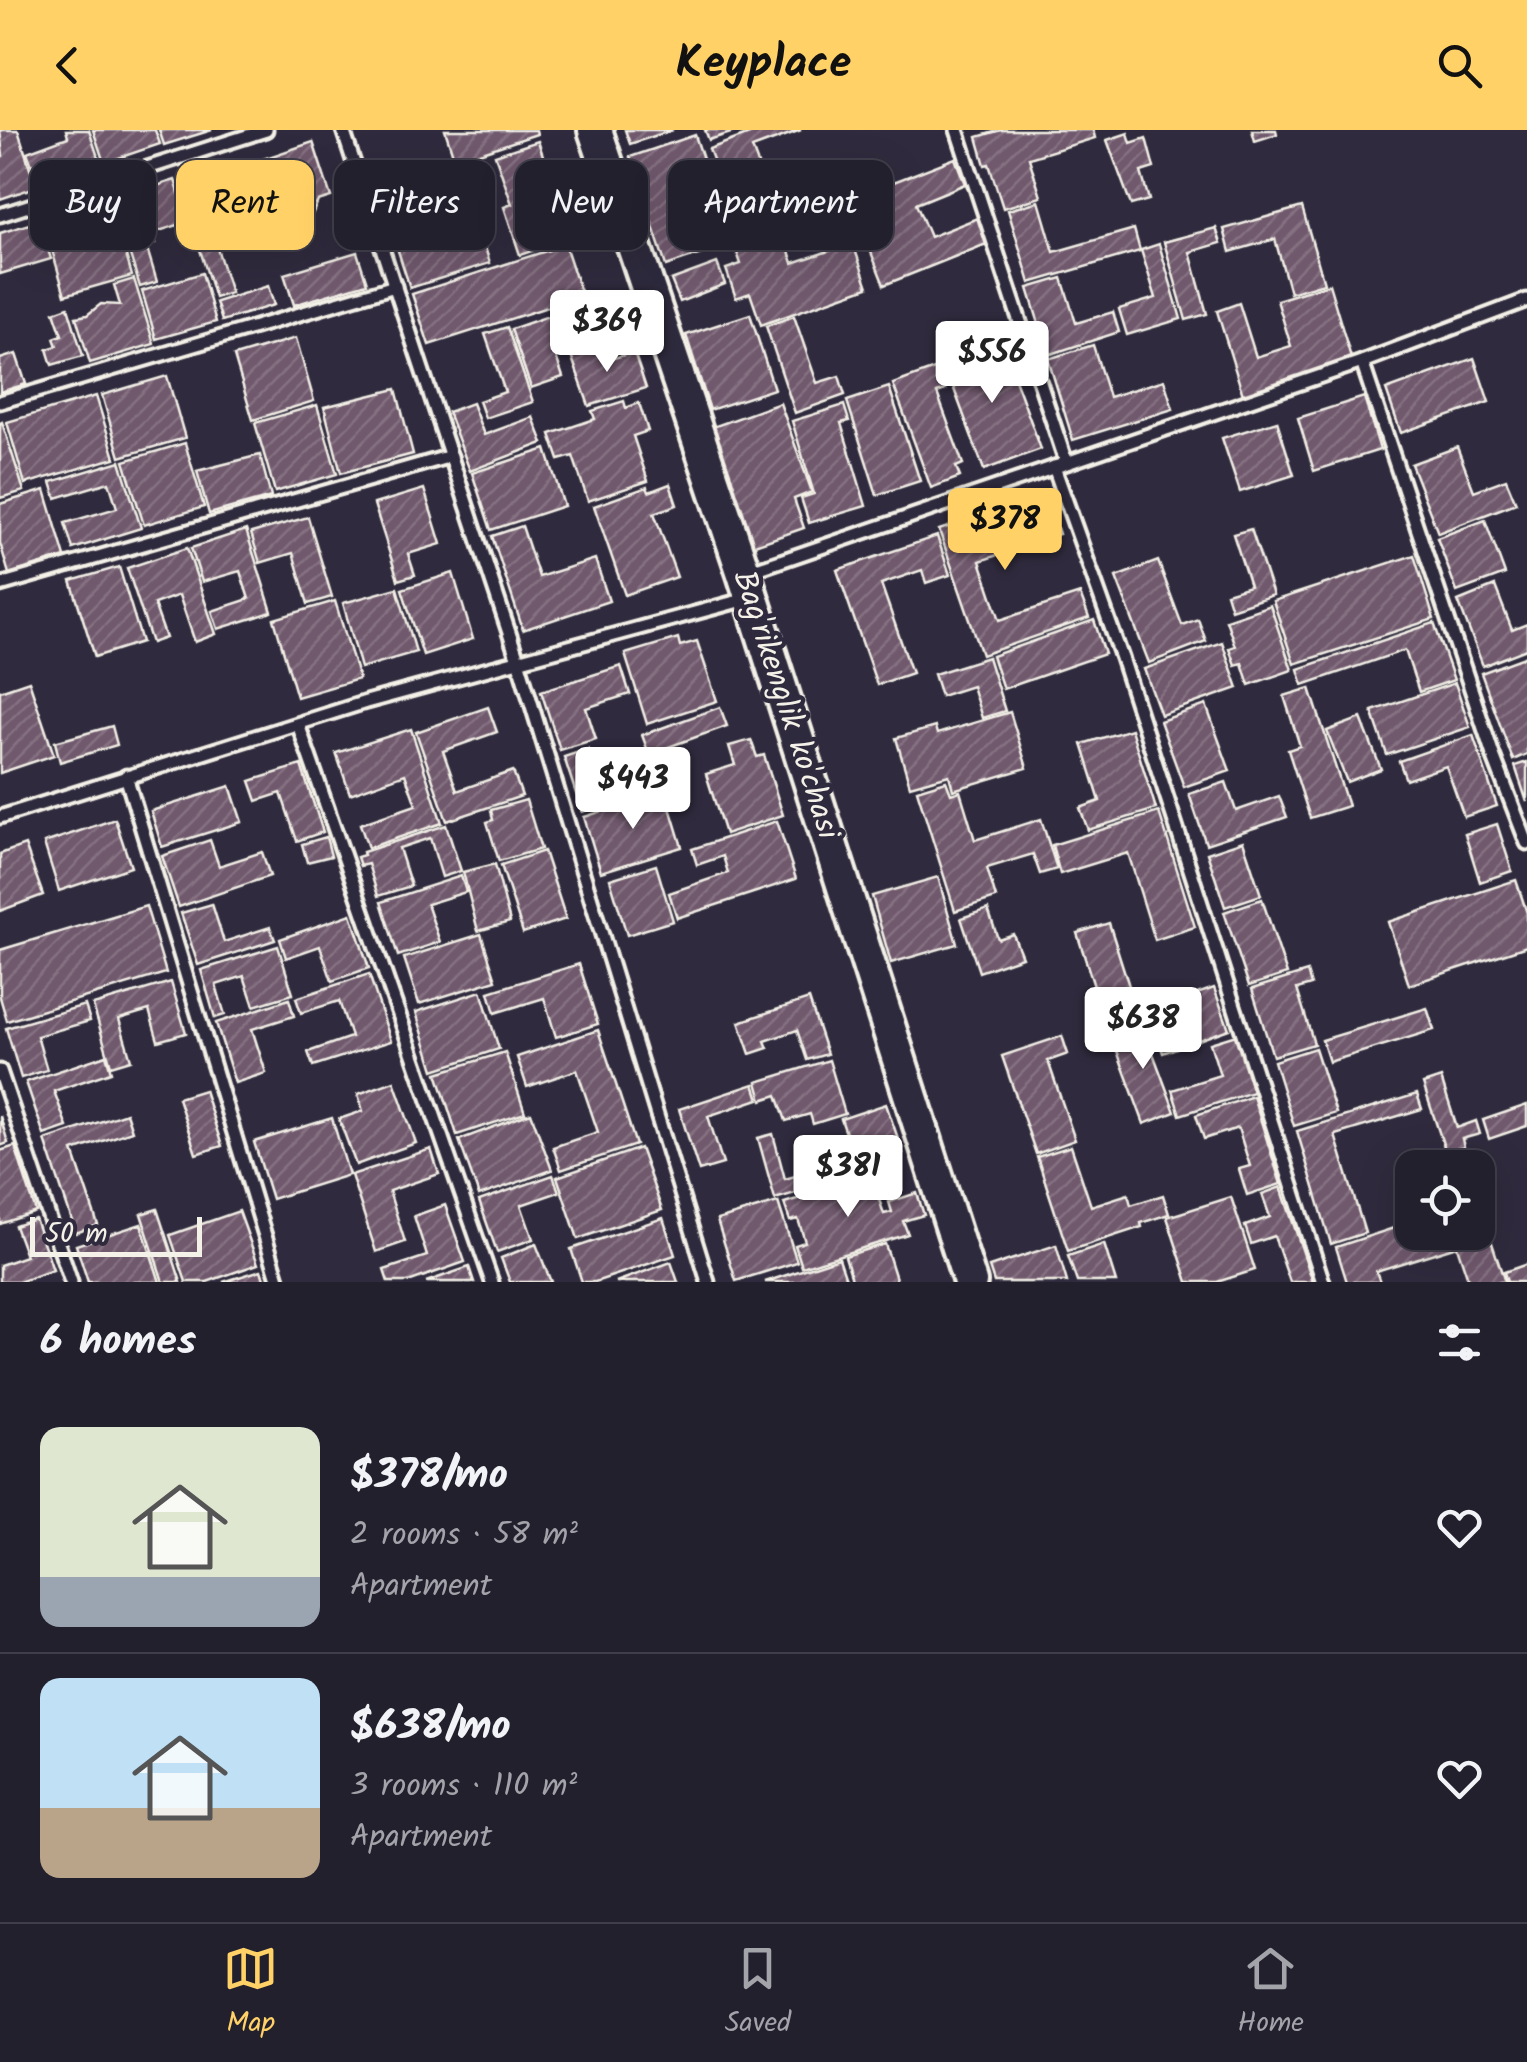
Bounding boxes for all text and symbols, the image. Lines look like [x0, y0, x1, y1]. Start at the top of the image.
text: Keyplace [676, 29, 851, 101]
icon: back [40, 38, 95, 93]
icon: search [1432, 38, 1487, 93]
chip: Buy [30, 160, 156, 250]
chip: Rent [176, 160, 314, 250]
chip: Filters [334, 160, 495, 250]
chip: New [515, 160, 648, 250]
chip: Apartment [668, 160, 893, 250]
pin: $369 [548, 290, 666, 375]
text: $369 [572, 297, 642, 348]
pin: $556 [933, 321, 1051, 406]
text: $556 [958, 328, 1026, 379]
pin: $378 [946, 488, 1064, 573]
text: $378 [970, 495, 1040, 546]
street label: Bag'rikenglik ko'chasi [717, 564, 853, 847]
pin: $443 [574, 747, 692, 832]
text: $443 [597, 754, 669, 805]
pin: $638 [1084, 987, 1202, 1072]
text: $638 [1107, 994, 1179, 1045]
pin: $381 [789, 1135, 907, 1220]
text: $381 [816, 1142, 881, 1193]
map controls [1395, 1150, 1495, 1250]
button: locate [1395, 1150, 1495, 1250]
scale bar [30, 1212, 202, 1256]
text: 50 m [45, 1212, 108, 1257]
text: 6 homes [40, 1309, 196, 1376]
icon: filters [1432, 1315, 1487, 1370]
text: $378/mo [350, 1443, 508, 1510]
icon: home [120, 1467, 240, 1587]
icon: heart [1432, 1500, 1487, 1555]
text: 2 rooms · 58 m² [350, 1510, 578, 1561]
text: Apartment [350, 1561, 492, 1612]
text: $638/mo [350, 1694, 511, 1761]
icon: home [120, 1718, 240, 1838]
icon: heart [1432, 1751, 1487, 1806]
text: 3 rooms · 110 m² [350, 1761, 577, 1812]
text: Apartment [350, 1812, 492, 1863]
tab: Map [223, 1941, 278, 2046]
tab: Saved [725, 1941, 791, 2046]
tab: Home [1237, 1941, 1304, 2046]

